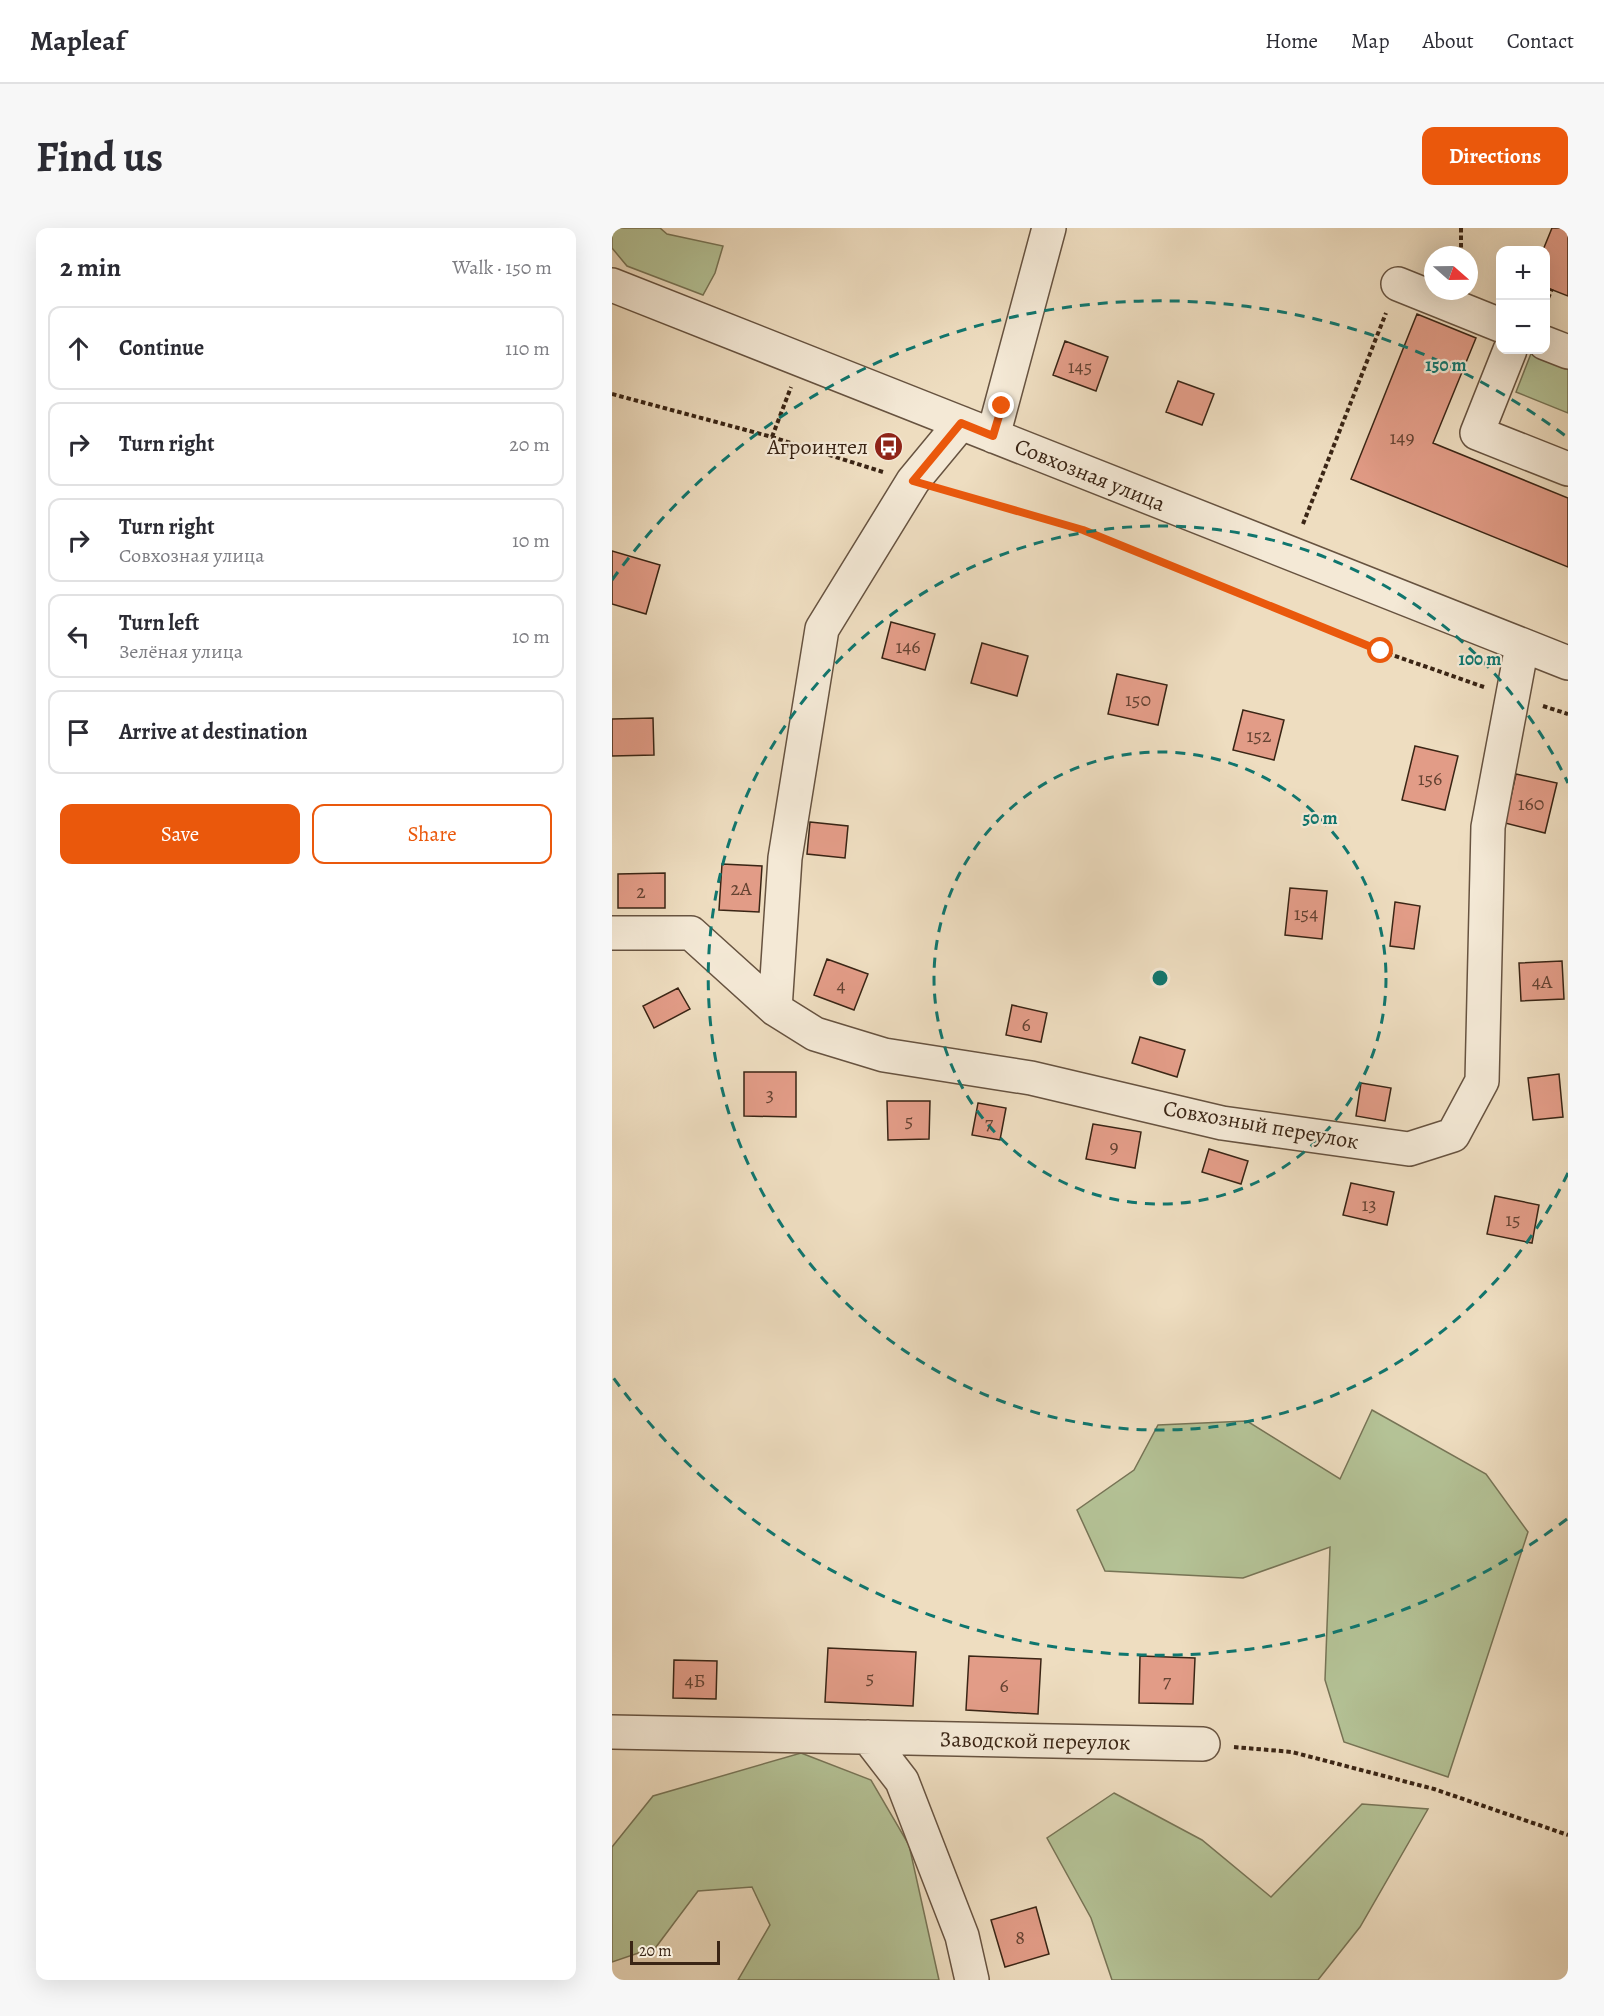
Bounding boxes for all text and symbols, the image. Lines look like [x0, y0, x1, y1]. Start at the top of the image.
text: Mapleaf [30, 22, 125, 60]
text: Home [1265, 27, 1318, 55]
text: Map [1351, 27, 1389, 55]
text: About [1422, 27, 1474, 55]
text: Contact [1507, 27, 1574, 55]
button: Directions [1422, 127, 1568, 185]
text: Find us [36, 128, 163, 185]
north arrow [1424, 246, 1478, 300]
map controls [1496, 246, 1550, 354]
button: + [1496, 246, 1550, 300]
text: 2 min [60, 250, 121, 285]
text: Walk · 150 m [452, 254, 552, 281]
button: − [1496, 300, 1550, 354]
icon: ahead [62, 332, 95, 365]
text: Continue [119, 333, 204, 363]
text: 110 m [505, 335, 550, 362]
house number: 145 [1068, 353, 1092, 380]
text: 150 m [1425, 353, 1467, 377]
route end [988, 392, 1014, 418]
house number: 149 [1390, 424, 1415, 451]
icon: right [62, 428, 95, 461]
text: Turn right [119, 429, 215, 459]
text: 20 m [509, 431, 550, 458]
bus stop icon: Агроинтел [873, 431, 905, 463]
street label: Совхозная улица [1010, 431, 1171, 519]
place label: Агроинтел [766, 432, 868, 462]
text: Turn right [119, 512, 215, 542]
icon: right [62, 524, 95, 557]
text: 10 m [512, 527, 550, 554]
text: Совхозная улица [119, 542, 264, 569]
text: Turn left [119, 608, 199, 638]
icon: left [62, 620, 95, 653]
text: 10 m [512, 623, 550, 650]
house number: 146 [895, 633, 921, 660]
route start [1367, 637, 1393, 663]
text: Зелёная улица [119, 638, 243, 665]
text: 100 m [1459, 647, 1501, 671]
house number: 150 [1125, 686, 1151, 713]
icon: arrive [62, 716, 95, 749]
text: Arrive at destination [119, 717, 308, 747]
house number: 152 [1247, 722, 1272, 749]
house number: 156 [1418, 765, 1442, 792]
house number: 160 [1518, 790, 1544, 817]
button: Save [60, 804, 300, 864]
button: Share [312, 804, 552, 864]
text: 50 m [1303, 806, 1337, 830]
house number: 2А [730, 875, 752, 902]
house number: 2 [636, 878, 646, 905]
house number: 154 [1294, 900, 1318, 927]
centre of rings [1150, 968, 1170, 988]
house number: 4А [1532, 968, 1553, 995]
house number: 4 [836, 972, 846, 999]
house number: 6 [1021, 1011, 1031, 1038]
house number: 3 [766, 1081, 774, 1108]
street label: Совхозный переулок [1161, 1093, 1361, 1157]
house number: 5 [905, 1107, 913, 1134]
house number: 7 [985, 1109, 994, 1136]
house number: 9 [1109, 1133, 1119, 1160]
house number: 13 [1361, 1191, 1377, 1218]
house number: 15 [1505, 1206, 1521, 1233]
house number: 5 [866, 1664, 874, 1691]
house number: 4Б [685, 1667, 705, 1694]
house number: 7 [1163, 1667, 1172, 1694]
house number: 6 [999, 1672, 1009, 1699]
street label: Заводской переулок [939, 1724, 1131, 1758]
house number: 8 [1015, 1924, 1025, 1951]
scale bar [630, 1938, 720, 1966]
text: 20 m [639, 1940, 672, 1962]

